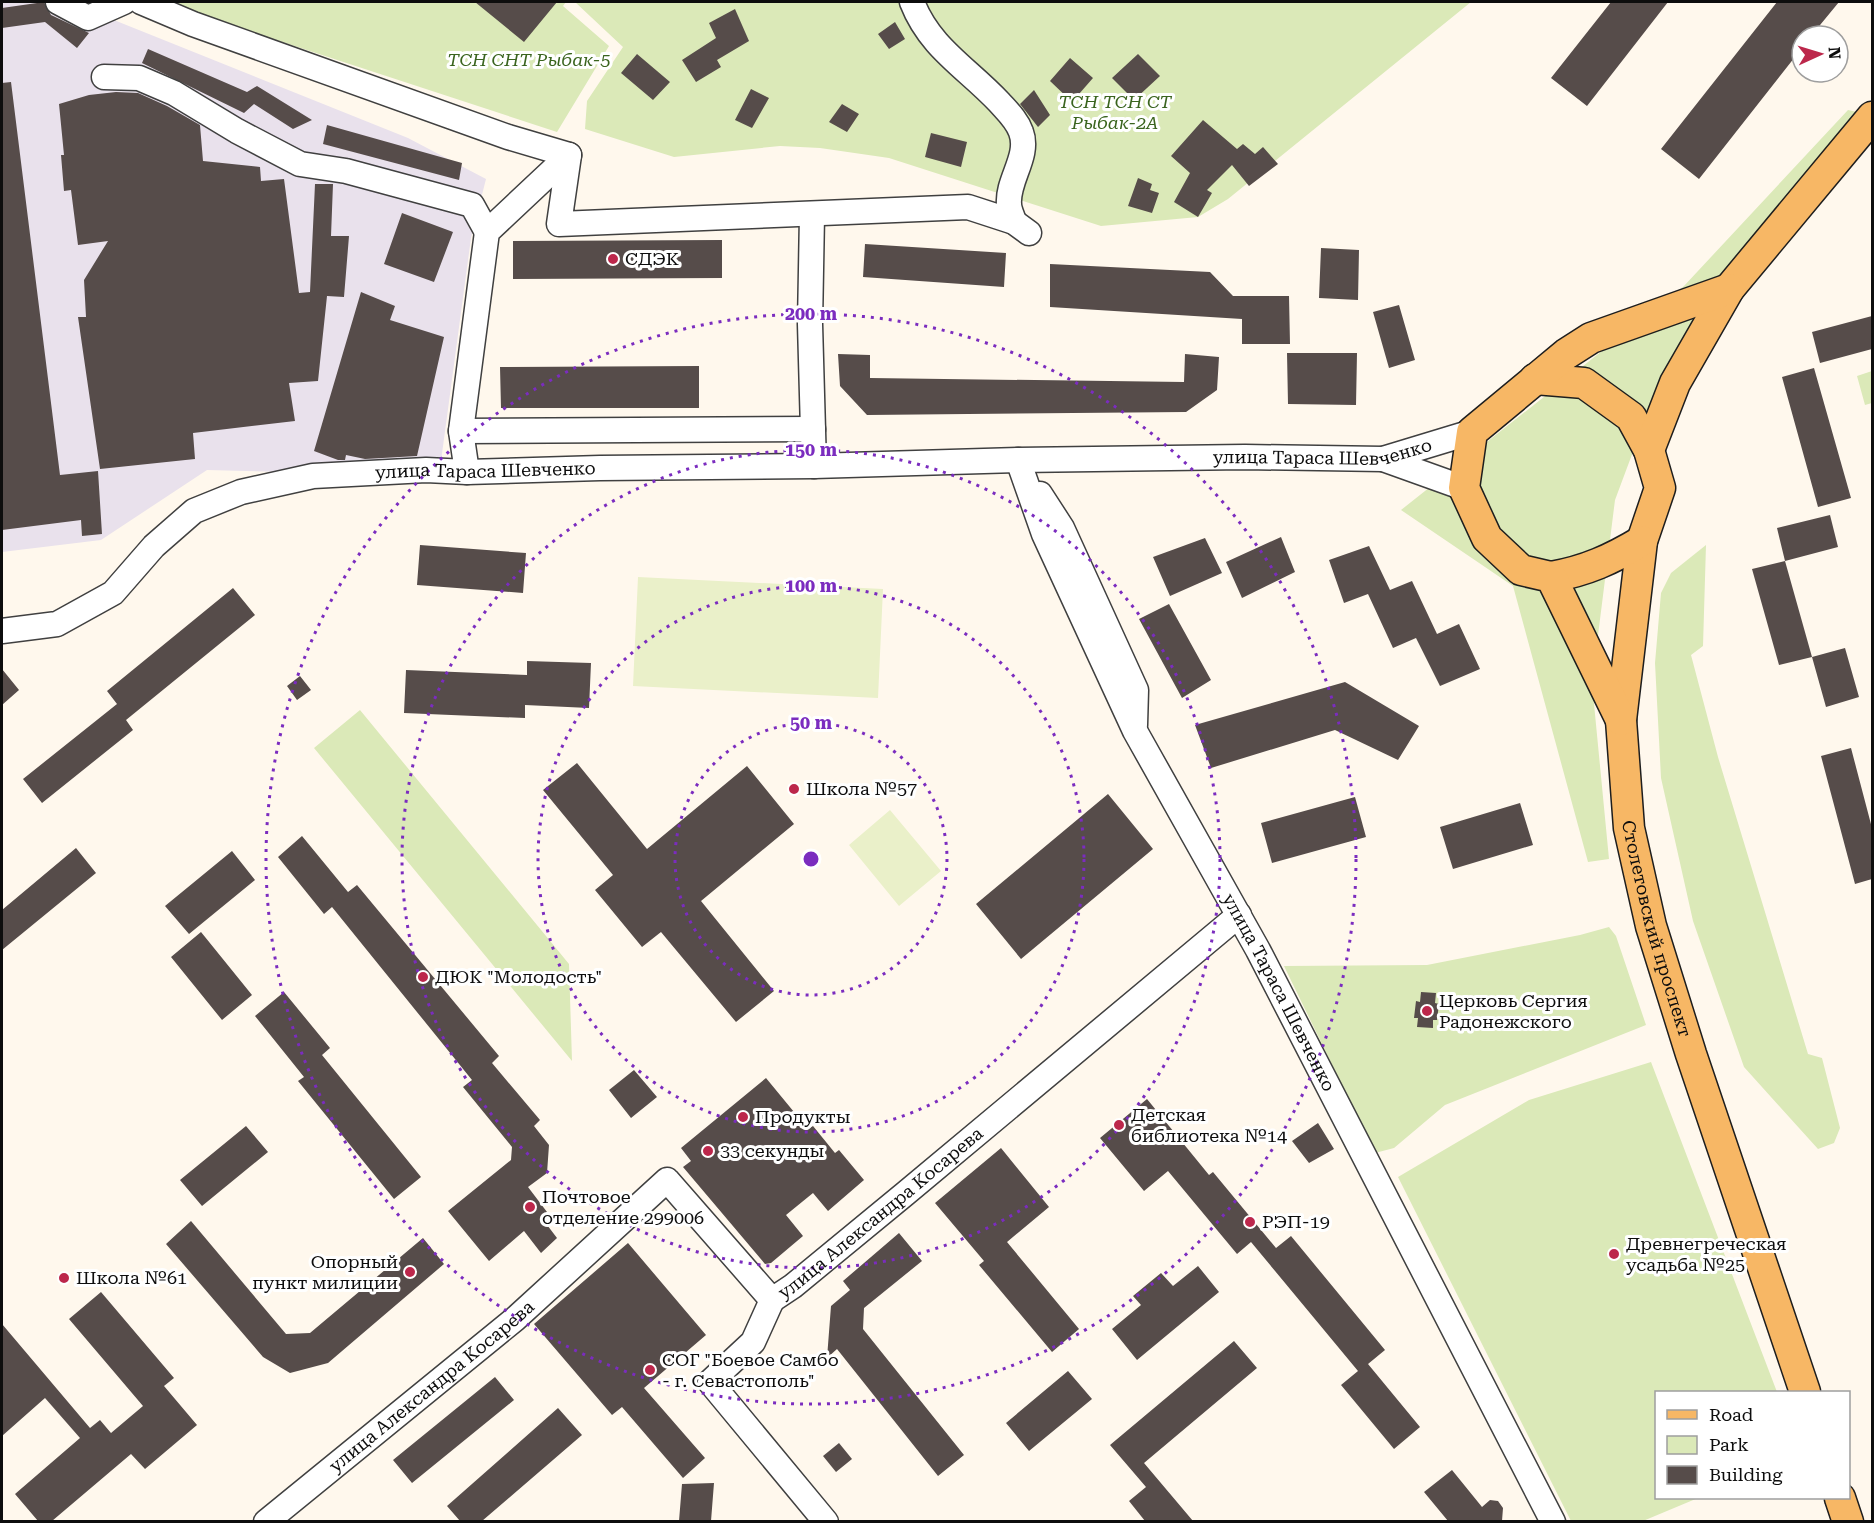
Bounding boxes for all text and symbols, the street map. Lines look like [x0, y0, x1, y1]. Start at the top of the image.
north arrow [1790, 24, 1850, 84]
text: N [1825, 46, 1844, 60]
park label: ТСН СНТ Рыбак-5 [447, 49, 611, 70]
park label: ТСН ТСН СТ Рыбак-2А [1058, 91, 1173, 133]
place label: СДЭК [625, 248, 679, 269]
marker: СДЭК [606, 252, 620, 266]
text: 200 m [785, 303, 838, 324]
street label: улица Тараса Шевченко [1213, 434, 1434, 470]
text: 150 m [785, 439, 838, 460]
street label: улица Тараса Шевченко [375, 457, 596, 483]
text: 100 m [785, 575, 838, 596]
text: 50 m [790, 712, 833, 733]
place label: Школа №57 [806, 778, 917, 799]
marker: Школа №57 [787, 782, 801, 796]
street label: Столетовский проспект [1618, 819, 1696, 1039]
centre of rings [801, 849, 821, 869]
street label: улица Тараса Шевченко [1218, 890, 1340, 1095]
place label: ДЮК "Молодость" [435, 966, 602, 987]
marker: ДЮК "Молодость" [416, 970, 430, 984]
place label: Церковь Сергия Радонежского [1439, 990, 1588, 1032]
marker: Церковь Сергия Радонежского [1420, 1004, 1434, 1018]
place label: Детская библиотека №14 [1131, 1104, 1287, 1146]
place label: Продукты [755, 1106, 851, 1127]
marker: Продукты [736, 1110, 750, 1124]
marker: Детская библиотека №14 [1112, 1118, 1126, 1132]
street label: улица Александра Косарева [774, 1122, 987, 1303]
place label: 33 секунды [720, 1140, 825, 1161]
marker: 33 секунды [701, 1144, 715, 1158]
place label: Почтовое отделение 299006 [542, 1186, 704, 1228]
marker: Почтовое отделение 299006 [523, 1200, 537, 1214]
place label: РЭП-19 [1262, 1211, 1330, 1232]
marker: РЭП-19 [1243, 1215, 1257, 1229]
place label: Древнегреческая усадьба №25 [1626, 1233, 1786, 1275]
marker: Древнегреческая усадьба №25 [1607, 1247, 1621, 1261]
place label: Опорный пункт милиции [252, 1251, 398, 1293]
marker: Опорный пункт милиции [403, 1265, 417, 1279]
place label: Школа №61 [76, 1267, 187, 1288]
marker: Школа №61 [57, 1271, 71, 1285]
street label: улица Александра Косарева [325, 1296, 538, 1476]
place label: СОГ "Боевое Самбо - г. Севастополь" [662, 1349, 839, 1391]
marker: СОГ "Боевое Самбо - г. Севастополь" [643, 1363, 657, 1377]
legend [1655, 1391, 1850, 1499]
text: Road [1709, 1404, 1754, 1425]
text: Park [1709, 1434, 1749, 1455]
text: Building [1709, 1464, 1783, 1485]

